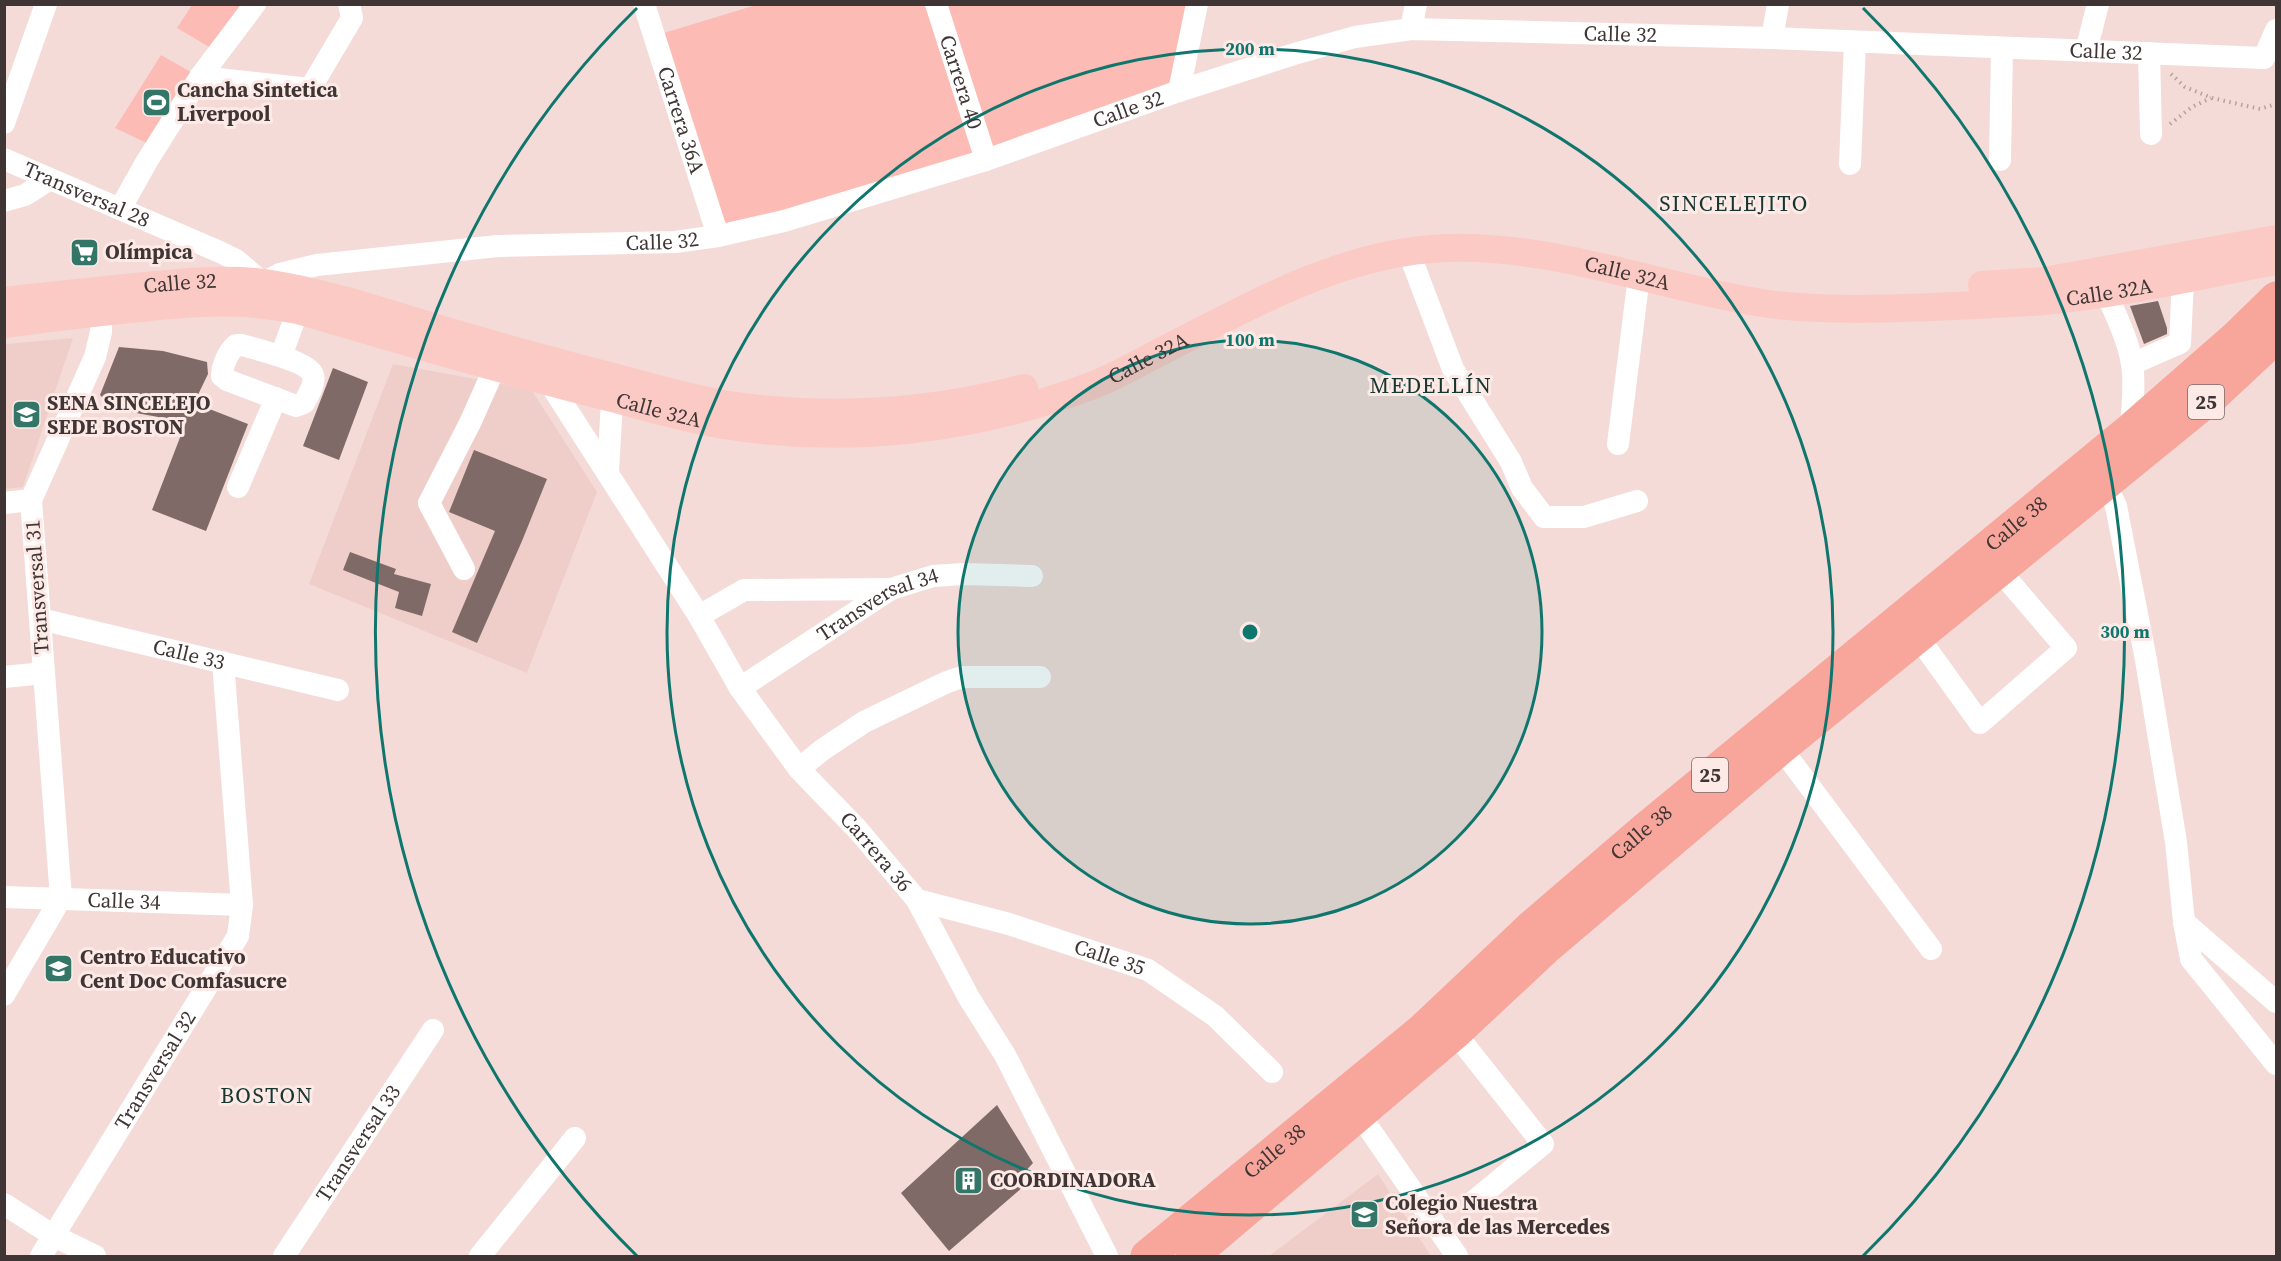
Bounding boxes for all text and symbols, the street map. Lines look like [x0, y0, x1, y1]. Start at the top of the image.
street label: Calle 32 [1583, 18, 1657, 49]
street label: Carrera 40 [933, 31, 990, 133]
street label: Calle 32 [2069, 35, 2143, 67]
text: 200 m [1225, 36, 1275, 61]
street label: Carrera 36A [651, 63, 712, 178]
place label: Cancha Sintetica Liverpool [177, 75, 339, 128]
street label: Calle 32 [1089, 83, 1167, 135]
sports icon: Cancha Sintetica Liverpool [140, 86, 172, 118]
street label: Transversal 28 [19, 154, 154, 234]
district label: SINCELEJITO [1659, 188, 1809, 218]
street label: Calle 32 [625, 224, 700, 257]
supermarket icon: Olímpica [68, 236, 100, 268]
place label: Olímpica [105, 237, 194, 266]
street label: Calle 32A [1582, 249, 1673, 297]
street label: Calle 32 [142, 266, 217, 300]
street label: Calle 32A [2064, 271, 2155, 313]
street label: Calle 32A [1103, 325, 1193, 391]
text: 100 m [1225, 327, 1275, 352]
district label: MEDELLÍN [1369, 370, 1493, 400]
street label: Calle 32A [613, 385, 704, 434]
road number: 25 [2188, 385, 2224, 419]
place label: SENA SINCELEJO SEDE BOSTON [47, 388, 211, 441]
school or university icon: SENA SINCELEJO SEDE BOSTON [10, 399, 42, 431]
street label: Calle 38 [1978, 489, 2053, 558]
street label: Transversal 31 [17, 519, 56, 655]
street label: Transversal 34 [811, 560, 942, 648]
text: 300 m [2100, 619, 2150, 644]
centre of rings [1240, 622, 1260, 642]
street label: Calle 33 [150, 631, 228, 677]
road number: 25 [1692, 758, 1728, 792]
street label: Calle 38 [1604, 798, 1678, 867]
street label: Carrera 36 [834, 805, 919, 898]
street label: Calle 34 [87, 885, 161, 916]
street label: Calle 35 [1070, 932, 1149, 982]
place label: Centro Educativo Cent Doc Comfasucre [80, 942, 287, 995]
school or university icon: Centro Educativo Cent Doc Comfasucre [43, 953, 75, 985]
street label: Transversal 32 [107, 1005, 203, 1135]
street label: Transversal 33 [309, 1079, 407, 1207]
district label: BOSTON [220, 1080, 314, 1110]
street label: Calle 38 [1237, 1116, 1312, 1185]
building icon: COORDINADORA [953, 1164, 985, 1196]
place label: COORDINADORA [990, 1165, 1156, 1194]
place label: Colegio Nuestra Señora de las Mercedes [1385, 1188, 1610, 1241]
school or university icon: Colegio Nuestra Señora de las Mercedes [1348, 1199, 1380, 1231]

